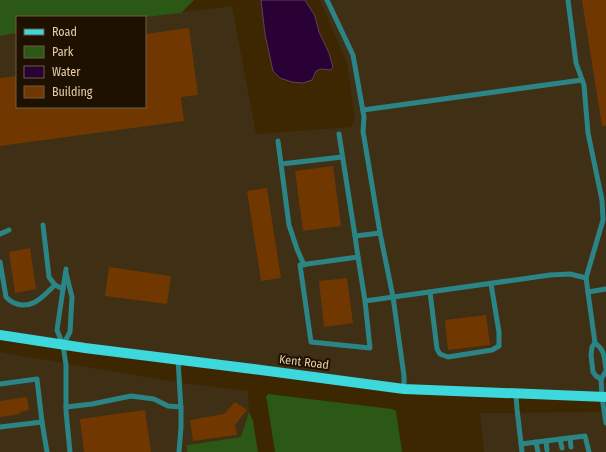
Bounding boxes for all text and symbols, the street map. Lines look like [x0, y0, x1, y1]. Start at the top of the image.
legend [16, 16, 146, 108]
text: Road [52, 25, 77, 39]
text: Park [52, 45, 74, 59]
text: Water [52, 65, 81, 79]
text: Building [52, 85, 93, 99]
street label: Kent Road [278, 352, 330, 372]

